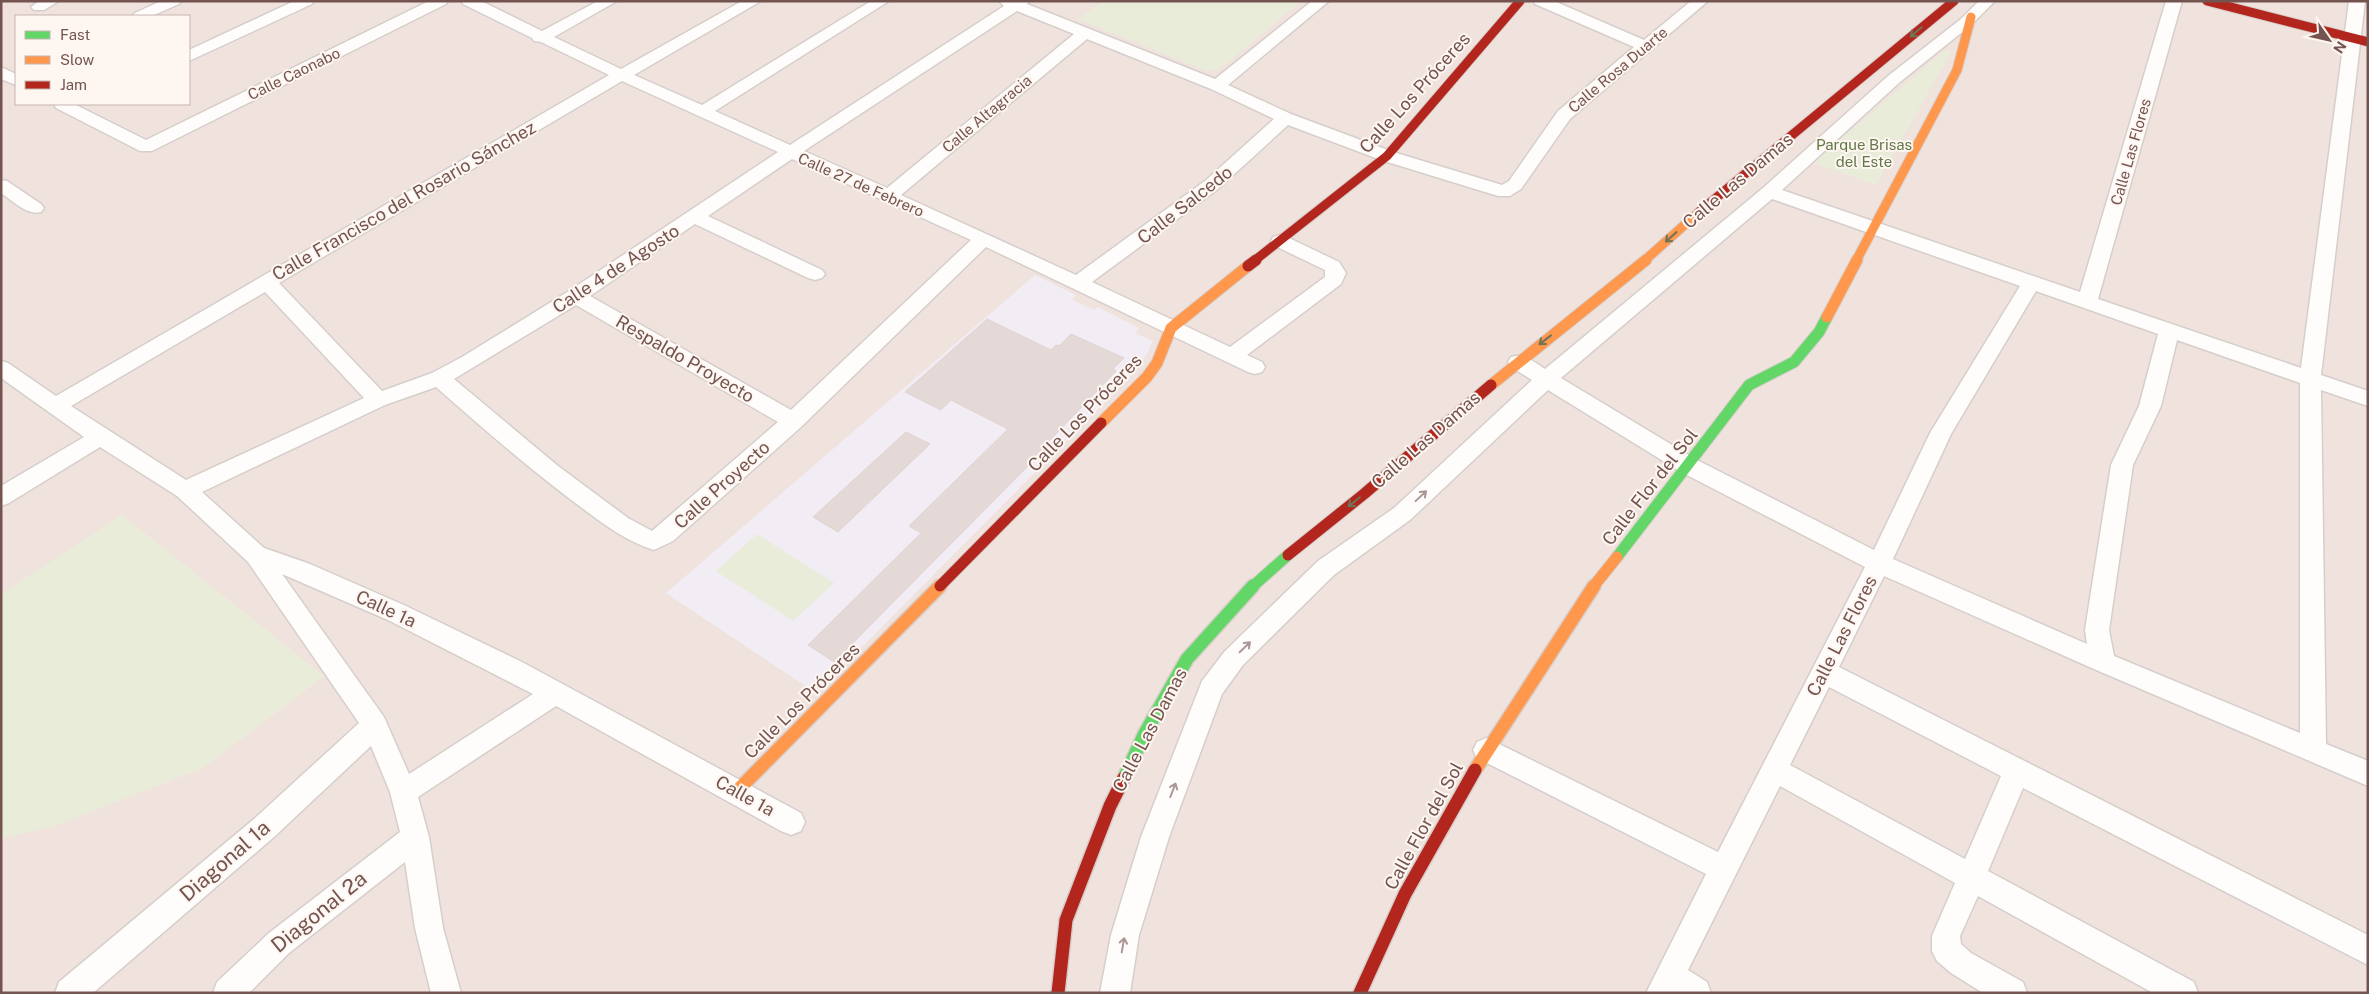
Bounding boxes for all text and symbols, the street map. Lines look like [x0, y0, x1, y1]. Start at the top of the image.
legend [15, 15, 190, 105]
north arrow [2304, 15, 2354, 65]
street label: Calle Rosa Duarte [1565, 23, 1671, 116]
text: Fast [60, 26, 90, 43]
one-way arrow [1910, 27, 1923, 38]
street label: Calle Los Próceres [1355, 28, 1474, 157]
text: N [2330, 38, 2349, 56]
street label: Calle Caonabo [245, 44, 343, 103]
text: Slow [60, 51, 95, 68]
street label: Calle Altagracia [939, 71, 1035, 156]
text: Jam [60, 76, 87, 93]
street label: Calle Las Flores [2107, 97, 2154, 207]
street label: Calle Francisco del Rosario Sánchez [268, 116, 539, 285]
street label: Calle Las Damas [1678, 128, 1797, 233]
park label: Parque Brisas del Este [1816, 136, 1912, 170]
street label: Calle 27 de Febrero [796, 149, 927, 220]
street label: Calle Salcedo [1133, 161, 1236, 248]
street label: Calle 4 de Agosto [548, 220, 683, 317]
one-way arrow [1664, 232, 1677, 243]
street label: Respaldo Proyecto [612, 310, 758, 407]
one-way arrow [1539, 335, 1552, 346]
street label: Calle Los Próceres [1023, 350, 1146, 476]
street label: Calle Las Damas [1367, 387, 1484, 493]
street label: Calle Flor del Sol [1598, 424, 1702, 549]
street label: Calle Proyecto [670, 436, 774, 533]
one-way arrow [1415, 490, 1427, 502]
one-way arrow [1348, 496, 1361, 507]
street label: Calle Las Flores [1802, 572, 1881, 699]
street label: Calle 1a [353, 585, 420, 632]
street label: Calle Los Próceres [739, 638, 864, 763]
one-way arrow [1239, 641, 1251, 653]
street label: Calle Las Damas [1108, 664, 1191, 795]
street label: Calle Flor del Sol [1380, 758, 1467, 893]
street label: Calle 1a [712, 771, 778, 820]
one-way arrow [1169, 783, 1178, 798]
street label: Diagonal 1a [174, 815, 275, 907]
street label: Diagonal 2a [266, 866, 371, 958]
one-way arrow [1119, 937, 1128, 953]

